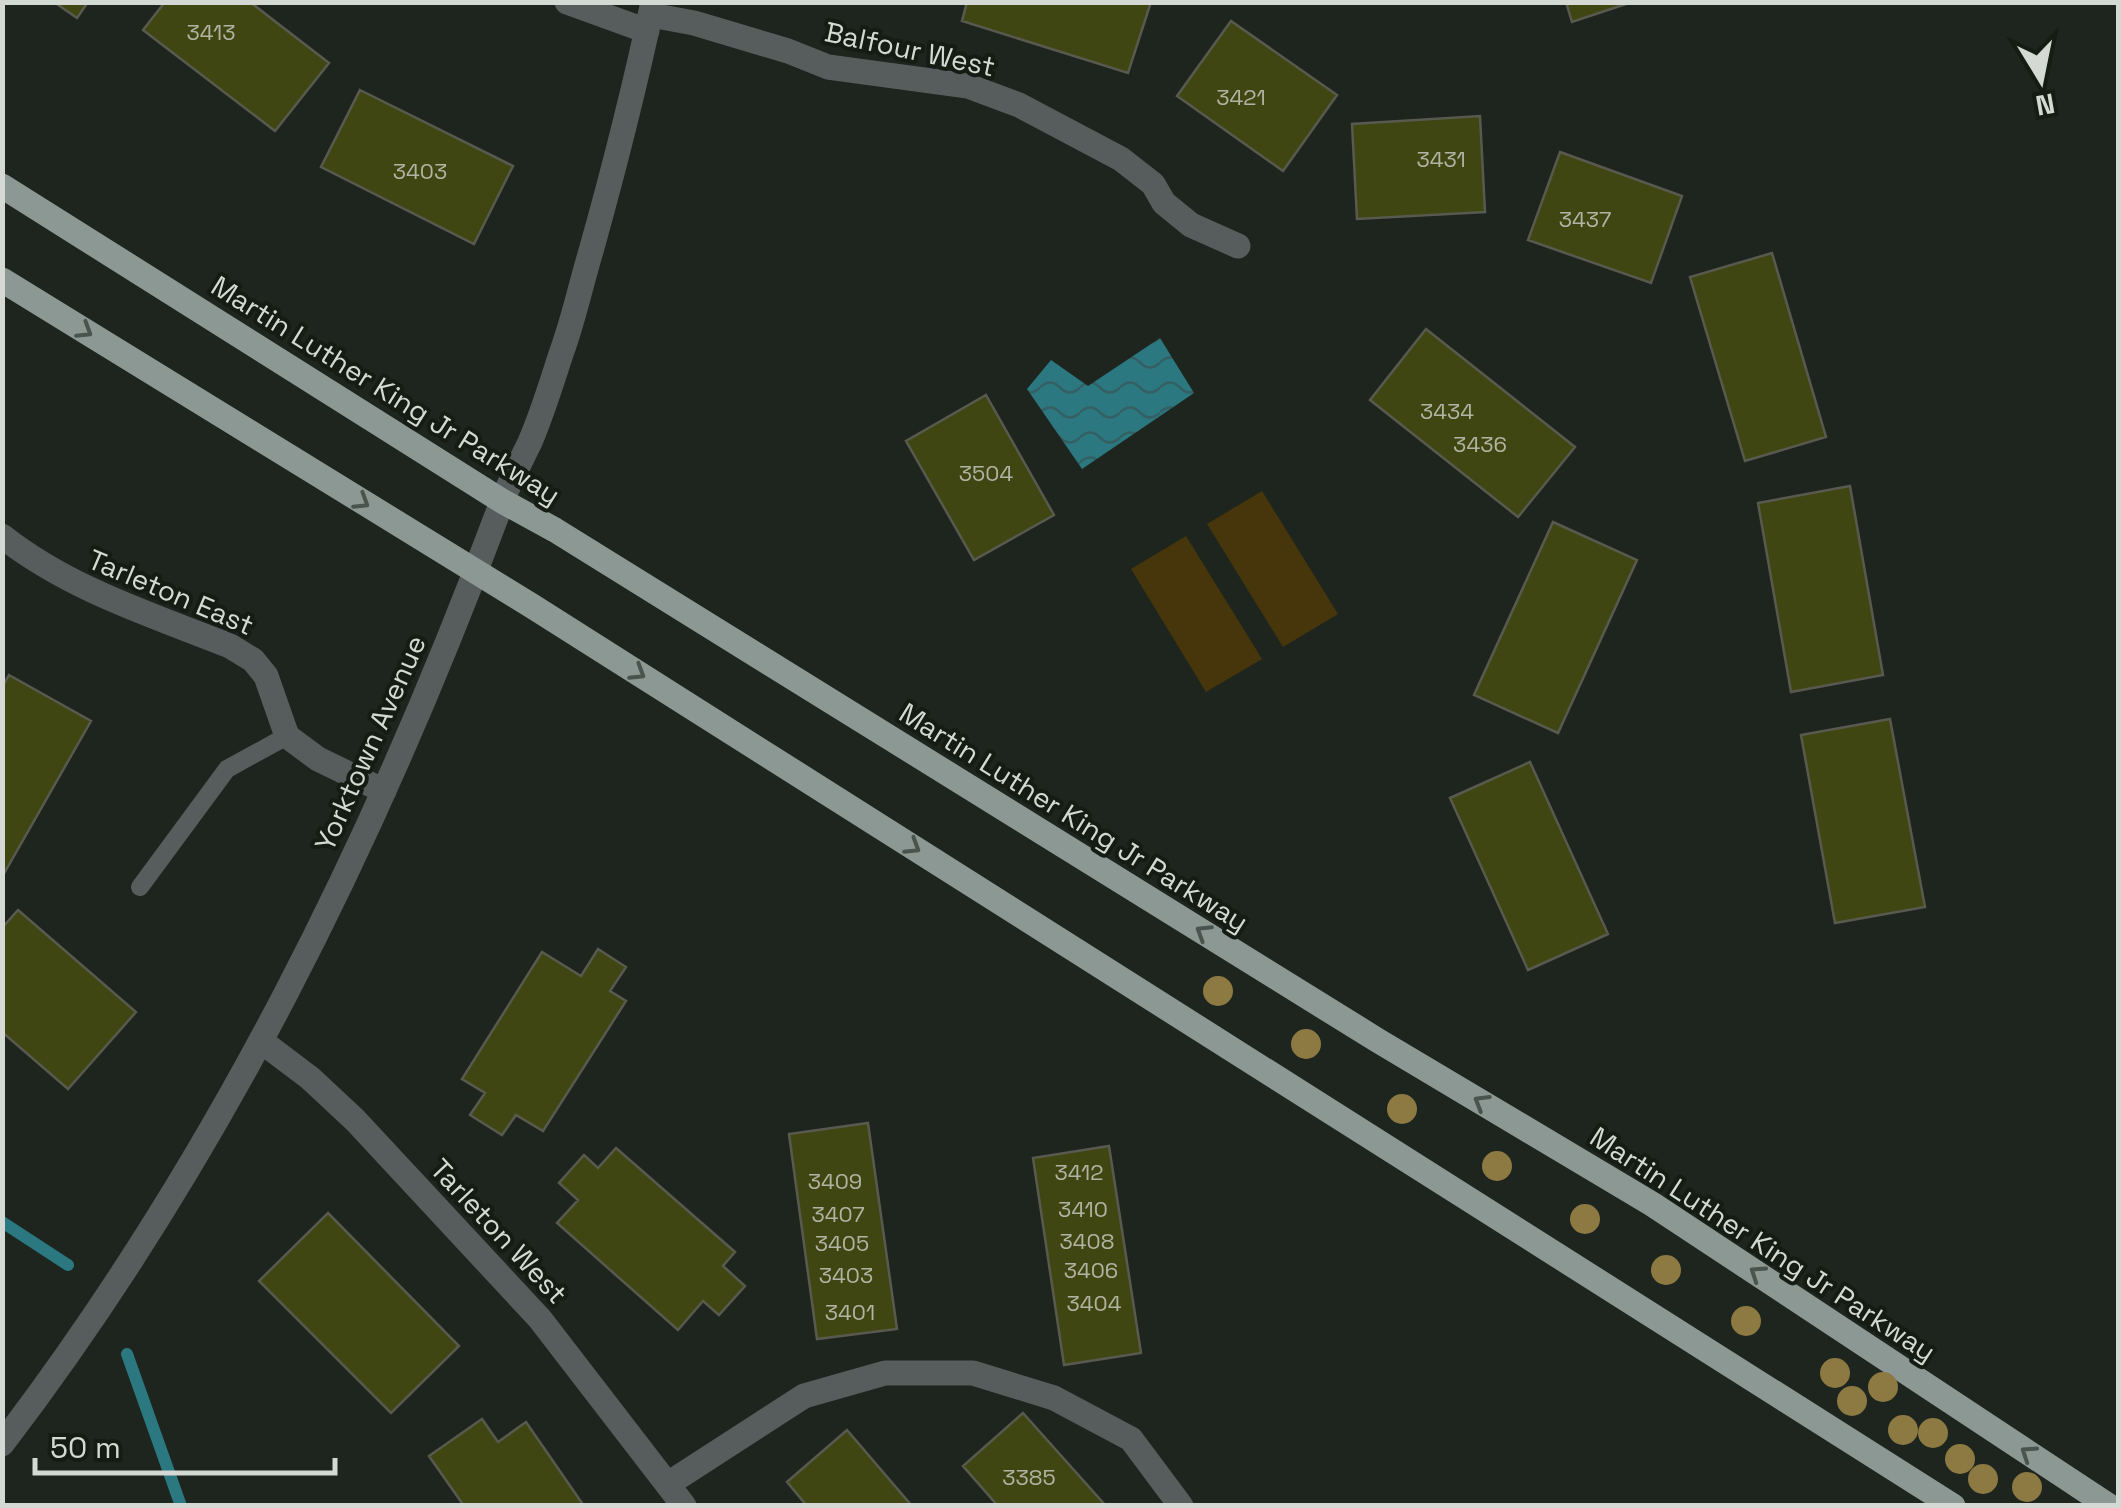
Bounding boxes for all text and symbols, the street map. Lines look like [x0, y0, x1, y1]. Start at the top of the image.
street label: Balfour West [822, 13, 998, 85]
house number: 3413 [187, 18, 235, 46]
north arrow [1991, 30, 2091, 130]
house number: 3421 [1216, 83, 1266, 111]
text: N [2033, 85, 2058, 124]
house number: 3431 [1416, 145, 1466, 173]
house number: 3403 [393, 157, 447, 185]
house number: 3437 [1559, 205, 1611, 233]
street label: Martin Luther King Jr Parkway [205, 267, 567, 513]
one-way arrow [75, 319, 93, 338]
house number: 3434 [1420, 397, 1474, 425]
house number: 3436 [1453, 430, 1507, 458]
house number: 3504 [959, 459, 1013, 487]
one-way arrow [351, 490, 369, 509]
street label: Tarleton East [83, 541, 259, 643]
street label: Yorktown Avenue [306, 630, 434, 856]
one-way arrow [627, 661, 645, 680]
street label: Martin Luther King Jr Parkway [893, 694, 1255, 940]
one-way arrow [902, 835, 920, 854]
one-way arrow [1196, 926, 1214, 945]
one-way arrow [1474, 1095, 1492, 1114]
street label: Martin Luther King Jr Parkway [1583, 1119, 1943, 1369]
street label: Tarleton West [423, 1151, 575, 1311]
house number: 3412 [1055, 1158, 1103, 1186]
house number: 3409 [808, 1167, 862, 1195]
house number: 3410 [1058, 1195, 1108, 1223]
house number: 3407 [811, 1200, 865, 1228]
house number: 3408 [1060, 1227, 1114, 1255]
house number: 3405 [815, 1229, 869, 1257]
house number: 3406 [1064, 1256, 1118, 1284]
house number: 3403 [819, 1261, 873, 1289]
one-way arrow [1749, 1267, 1768, 1285]
house number: 3404 [1067, 1289, 1122, 1317]
house number: 3401 [825, 1298, 875, 1326]
scale bar [35, 1413, 335, 1475]
text: 50 m [50, 1428, 121, 1467]
one-way arrow [2020, 1446, 2038, 1465]
house number: 3385 [1002, 1463, 1056, 1491]

